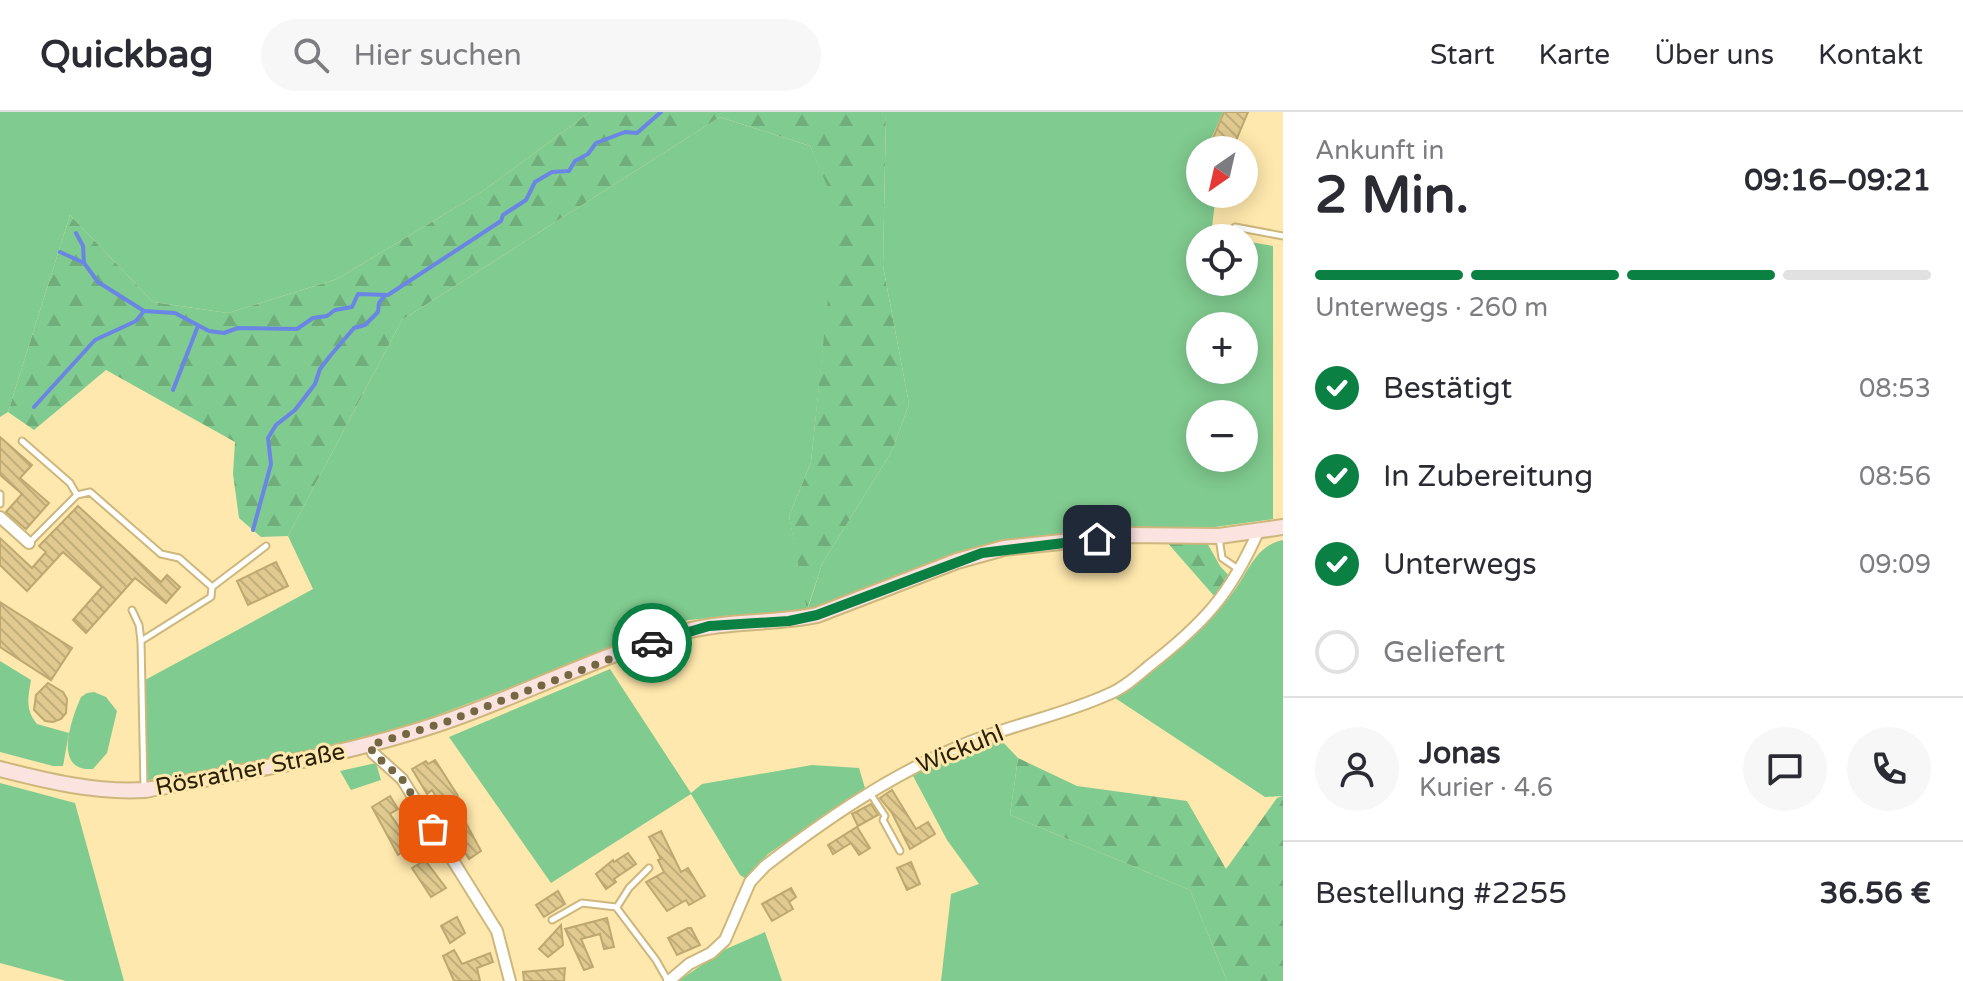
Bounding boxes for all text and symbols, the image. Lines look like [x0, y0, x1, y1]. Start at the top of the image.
search box [261, 19, 821, 91]
text: Quickbag [40, 32, 213, 78]
icon: search [289, 33, 333, 77]
text: Hier suchen [353, 37, 522, 74]
text: Start [1430, 38, 1495, 72]
text: Karte [1539, 38, 1610, 72]
text: Über uns [1654, 38, 1774, 72]
text: Kontakt [1818, 38, 1923, 72]
text: Ankunft in [1315, 135, 1444, 166]
north arrow [1186, 136, 1258, 208]
map controls [1186, 136, 1258, 472]
text: 09:16–09:21 [1744, 162, 1931, 199]
text: 2 Min. [1315, 164, 1469, 227]
button: locate [1186, 224, 1258, 296]
text: Unterwegs · 260 m [1315, 292, 1548, 323]
button: + [1186, 312, 1258, 384]
icon: check [1315, 366, 1359, 410]
text: Bestätigt [1383, 370, 1512, 407]
text: 08:53 [1859, 373, 1931, 404]
button: − [1186, 400, 1258, 472]
icon: check [1315, 454, 1359, 498]
text: In Zubereitung [1383, 458, 1593, 495]
text: 08:56 [1859, 461, 1931, 492]
pin [1063, 505, 1131, 573]
icon: home [1075, 517, 1119, 561]
icon: check [1315, 542, 1359, 586]
text: Unterwegs [1383, 546, 1537, 583]
text: 09:09 [1859, 549, 1931, 580]
courier [612, 603, 692, 683]
icon: car [630, 621, 674, 665]
text: Geliefert [1383, 634, 1505, 671]
street label: Wickuhl [913, 719, 1008, 780]
button: person [1315, 727, 1399, 811]
button: chat [1743, 727, 1827, 811]
button: phone [1847, 727, 1931, 811]
text: Jonas [1419, 735, 1501, 772]
street label: Rösrather Straße [153, 737, 347, 802]
text: Kurier · 4.6 [1419, 772, 1553, 803]
pin [399, 795, 467, 863]
icon: bag [411, 807, 455, 851]
text: Bestellung #2255 [1315, 875, 1567, 912]
text: 36.56 € [1820, 875, 1931, 912]

